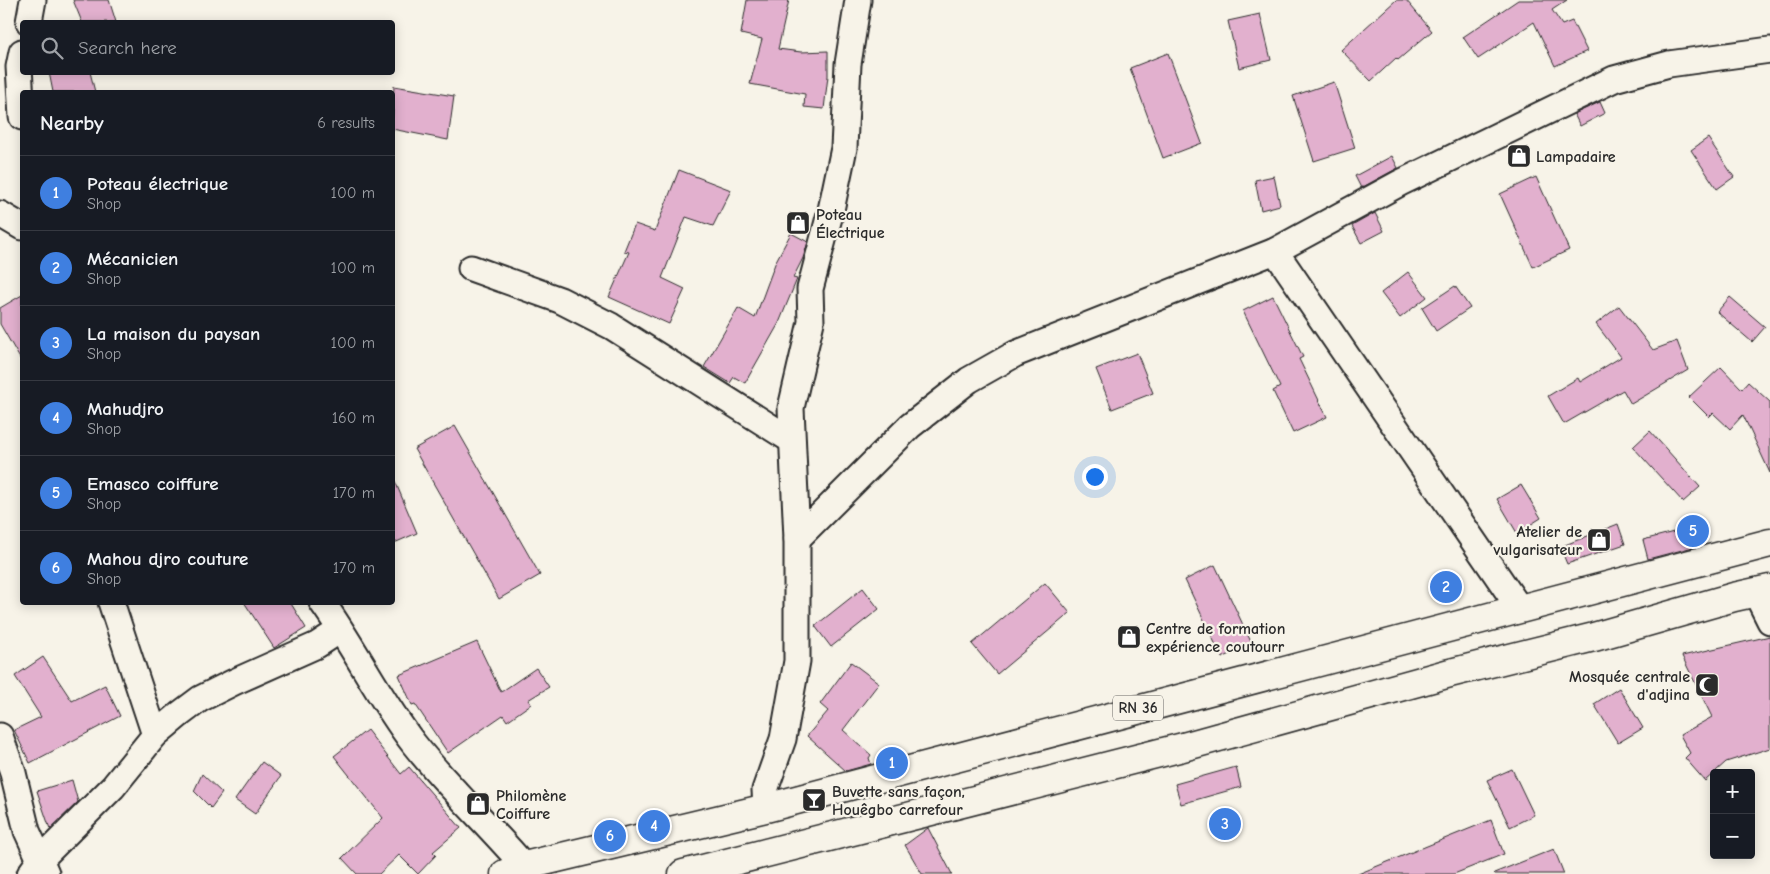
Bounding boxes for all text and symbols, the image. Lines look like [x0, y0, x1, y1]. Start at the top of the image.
search box [20, 20, 395, 75]
icon: search [38, 34, 66, 62]
text: Search here [78, 37, 177, 59]
text: Nearby [40, 111, 104, 135]
text: 6 results [317, 114, 375, 132]
shop icon: Lampadaire [1506, 143, 1532, 169]
place label: Lampadaire [1536, 148, 1616, 166]
text: Poteau électrique [87, 173, 228, 195]
text: 1 [53, 184, 59, 202]
text: 100 m [331, 184, 375, 202]
text: Shop [87, 195, 121, 213]
place label: Poteau Électrique [816, 206, 885, 242]
shop icon: Poteau Électrique [785, 210, 811, 236]
text: Mécanicien [87, 248, 178, 270]
text: 2 [52, 259, 60, 277]
text: 100 m [331, 259, 375, 277]
text: Shop [87, 270, 121, 288]
text: La maison du paysan [87, 323, 260, 345]
text: 3 [52, 334, 60, 352]
text: 100 m [331, 334, 375, 352]
text: Shop [87, 345, 121, 363]
text: Mahudjro [87, 398, 164, 420]
text: 4 [52, 409, 60, 427]
text: 160 m [332, 409, 375, 427]
text: Shop [87, 420, 121, 438]
your location [1082, 464, 1108, 490]
text: Emasco coiffure [87, 473, 218, 495]
text: 5 [52, 484, 60, 502]
text: 170 m [333, 484, 375, 502]
text: Shop [87, 495, 121, 513]
pin: 5 [1677, 512, 1709, 550]
place label: Atelier de vulgarisateur [1493, 523, 1583, 559]
shop icon: Atelier de vulgarisateur [1586, 527, 1612, 553]
text: Mahou djro couture [87, 548, 248, 570]
text: 6 [52, 559, 60, 577]
text: 170 m [333, 559, 375, 577]
pin: 2 [1430, 568, 1462, 606]
text: Shop [87, 570, 121, 588]
place label: Centre de formation expérience coutourr [1146, 620, 1285, 656]
shop icon: Centre de formation expérience coutourr [1116, 624, 1142, 650]
place label: Mosquée centrale d'adjina [1569, 668, 1690, 704]
mosque icon: Mosquée centrale d'adjina [1694, 672, 1720, 698]
road number: RN 36 [1113, 696, 1163, 720]
pin: 1 [876, 744, 908, 782]
map controls [1710, 769, 1755, 859]
button: + [1710, 769, 1755, 814]
place label: Buvette sans façon, Houêgbo carrefour [832, 783, 965, 819]
place label: Philomène Coiffure [496, 787, 567, 823]
bar icon: Buvette sans façon, Houêgbo carrefour [801, 787, 827, 813]
shop icon: Philomène Coiffure [465, 791, 491, 817]
pin: 3 [1209, 805, 1241, 843]
pin: 4 [638, 807, 670, 845]
button: − [1710, 814, 1755, 859]
pin: 6 [594, 817, 626, 855]

